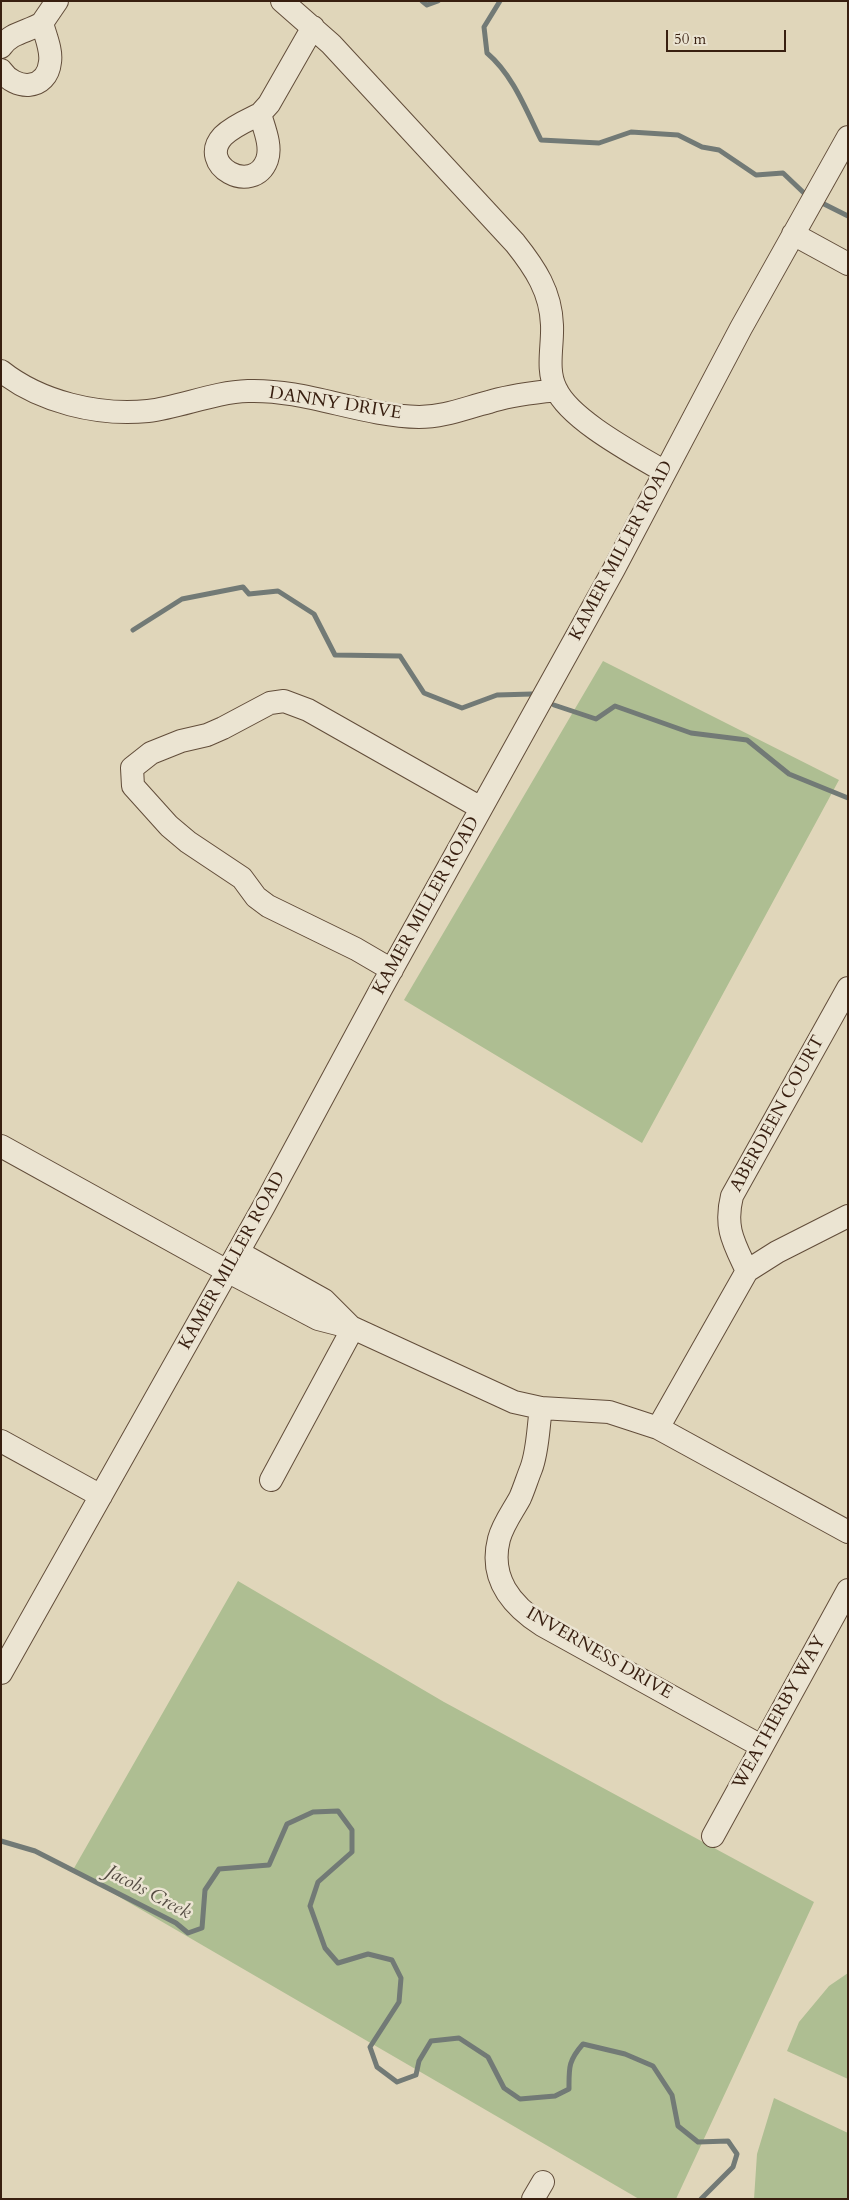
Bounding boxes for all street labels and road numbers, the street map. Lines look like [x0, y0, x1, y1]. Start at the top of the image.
street label: DANNY DRIVE [267, 383, 403, 425]
street label: KAMER MILLER ROAD [565, 457, 679, 645]
street label: KAMER MILLER ROAD [369, 813, 485, 999]
street label: ABERDEEN COURT [726, 1032, 830, 1196]
street label: KAMER MILLER ROAD [175, 1168, 291, 1354]
street label: INVERNESS DRIVE [522, 1603, 676, 1705]
street label: WEATHERBY WAY [729, 1632, 831, 1794]

